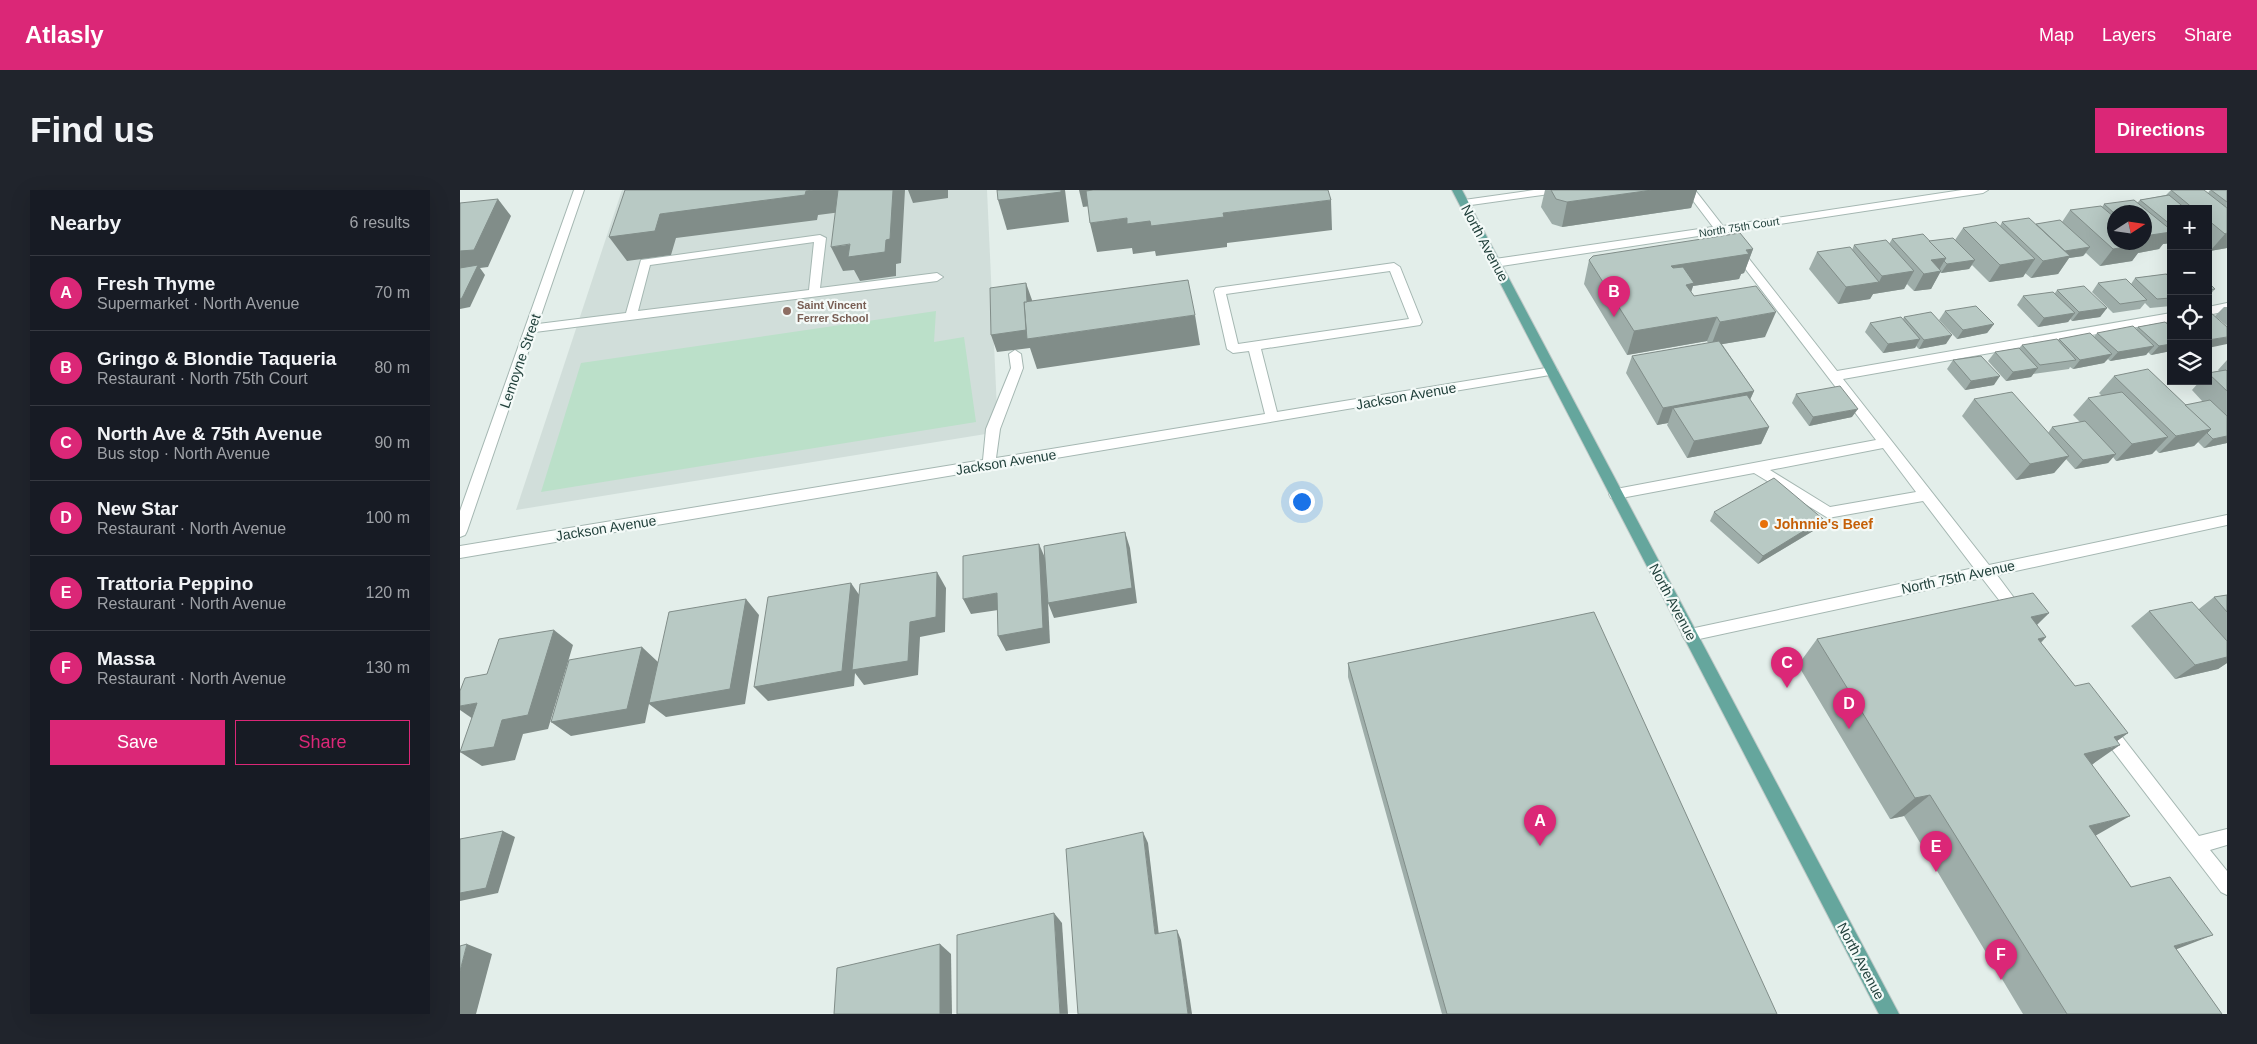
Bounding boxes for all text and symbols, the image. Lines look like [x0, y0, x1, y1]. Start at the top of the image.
text: Atlasly [25, 21, 104, 48]
text: Map [2039, 25, 2074, 45]
text: Layers [2102, 25, 2156, 45]
text: Share [2184, 25, 2232, 45]
button: Directions [2095, 108, 2227, 153]
text: Find us [30, 110, 154, 149]
street label: North Avenue [1458, 202, 1512, 284]
north arrow [2107, 205, 2152, 250]
map controls [2167, 205, 2212, 385]
button: + [2167, 205, 2212, 250]
text: Nearby [50, 211, 121, 234]
text: 6 results [350, 214, 410, 231]
street label: North 75th Court [1698, 215, 1780, 239]
button: − [2167, 250, 2212, 295]
text: Fresh Thyme [97, 273, 215, 294]
pin: B [1598, 276, 1630, 317]
text: A [60, 284, 72, 301]
text: 70 m [374, 284, 410, 301]
text: Supermarket · North Avenue [97, 295, 299, 312]
button: locate [2167, 295, 2212, 340]
place label: Saint Vincent Ferrer School [797, 299, 869, 324]
marker: Saint Vincent Ferrer School [781, 305, 793, 317]
street label: Lemoyne Street [496, 312, 544, 410]
button: layers [2167, 340, 2212, 385]
text: Gringo & Blondie Taqueria [97, 348, 336, 369]
text: B [60, 359, 72, 376]
text: 80 m [374, 359, 410, 376]
text: Restaurant · North 75th Court [97, 370, 308, 387]
street label: Jackson Avenue [1355, 379, 1458, 413]
text: North Ave & 75th Avenue [97, 423, 322, 444]
text: C [60, 434, 72, 451]
text: 90 m [374, 434, 410, 451]
text: Bus stop · North Avenue [97, 445, 270, 462]
street label: Jackson Avenue [955, 446, 1058, 478]
your location [1289, 489, 1315, 515]
text: New Star [97, 498, 178, 519]
text: D [60, 509, 72, 526]
text: 100 m [366, 509, 410, 526]
street label: Jackson Avenue [555, 512, 658, 544]
place label: Johnnie's Beef [1774, 516, 1873, 532]
marker: Johnnie's Beef [1758, 518, 1770, 530]
text: Restaurant · North Avenue [97, 520, 286, 537]
street label: North 75th Avenue [1900, 557, 2016, 597]
street label: North Avenue [1646, 561, 1700, 643]
text: Trattoria Peppino [97, 573, 253, 594]
text: E [61, 584, 71, 601]
text: 120 m [366, 584, 410, 601]
text: Restaurant · North Avenue [97, 595, 286, 612]
pin: C [1771, 647, 1803, 688]
text: Massa [97, 648, 155, 669]
text: F [61, 659, 71, 676]
text: 130 m [366, 659, 410, 676]
text: Restaurant · North Avenue [97, 670, 286, 687]
pin: D [1833, 688, 1865, 729]
button: Save [50, 720, 225, 765]
button: Share [235, 720, 410, 765]
pin: A [1524, 805, 1556, 846]
pin: E [1920, 831, 1952, 872]
street label: North Avenue [1834, 920, 1888, 1002]
pin: F [1985, 939, 2017, 980]

